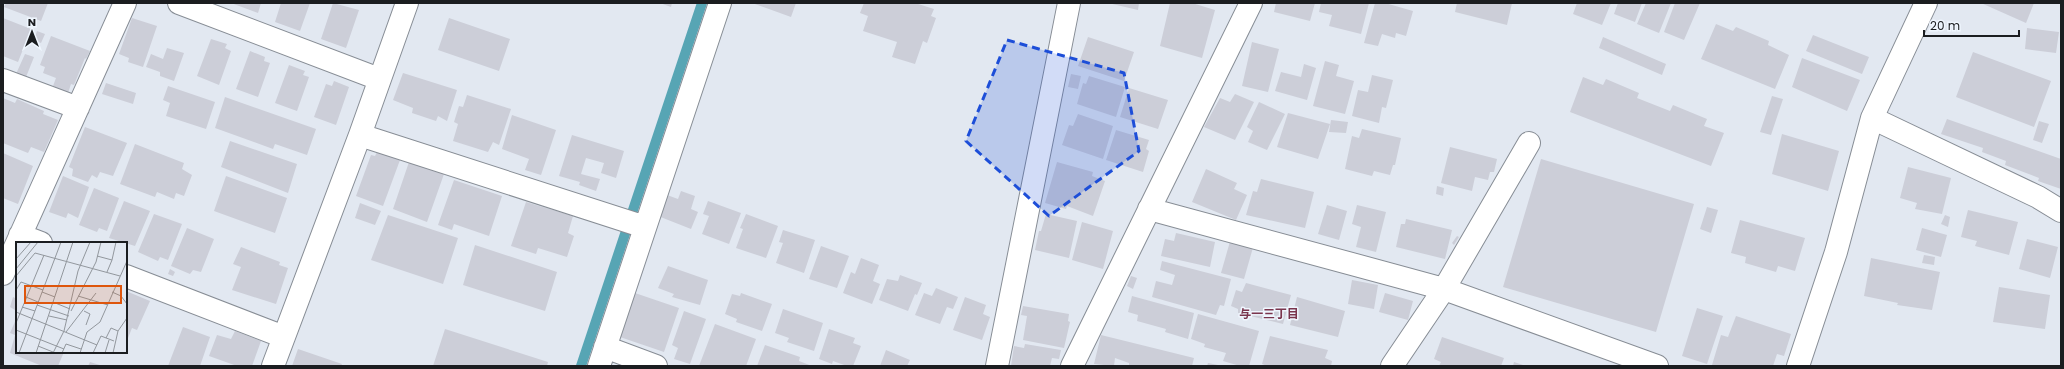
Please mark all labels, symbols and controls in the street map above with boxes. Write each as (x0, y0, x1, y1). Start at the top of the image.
north arrow (12, 12, 52, 52)
scale bar (1924, 12, 2019, 38)
text: N (28, 14, 36, 30)
text: 20 m (1930, 17, 1960, 34)
inset map (16, 242, 127, 353)
district label: 与一三丁目 (1239, 305, 1299, 322)

